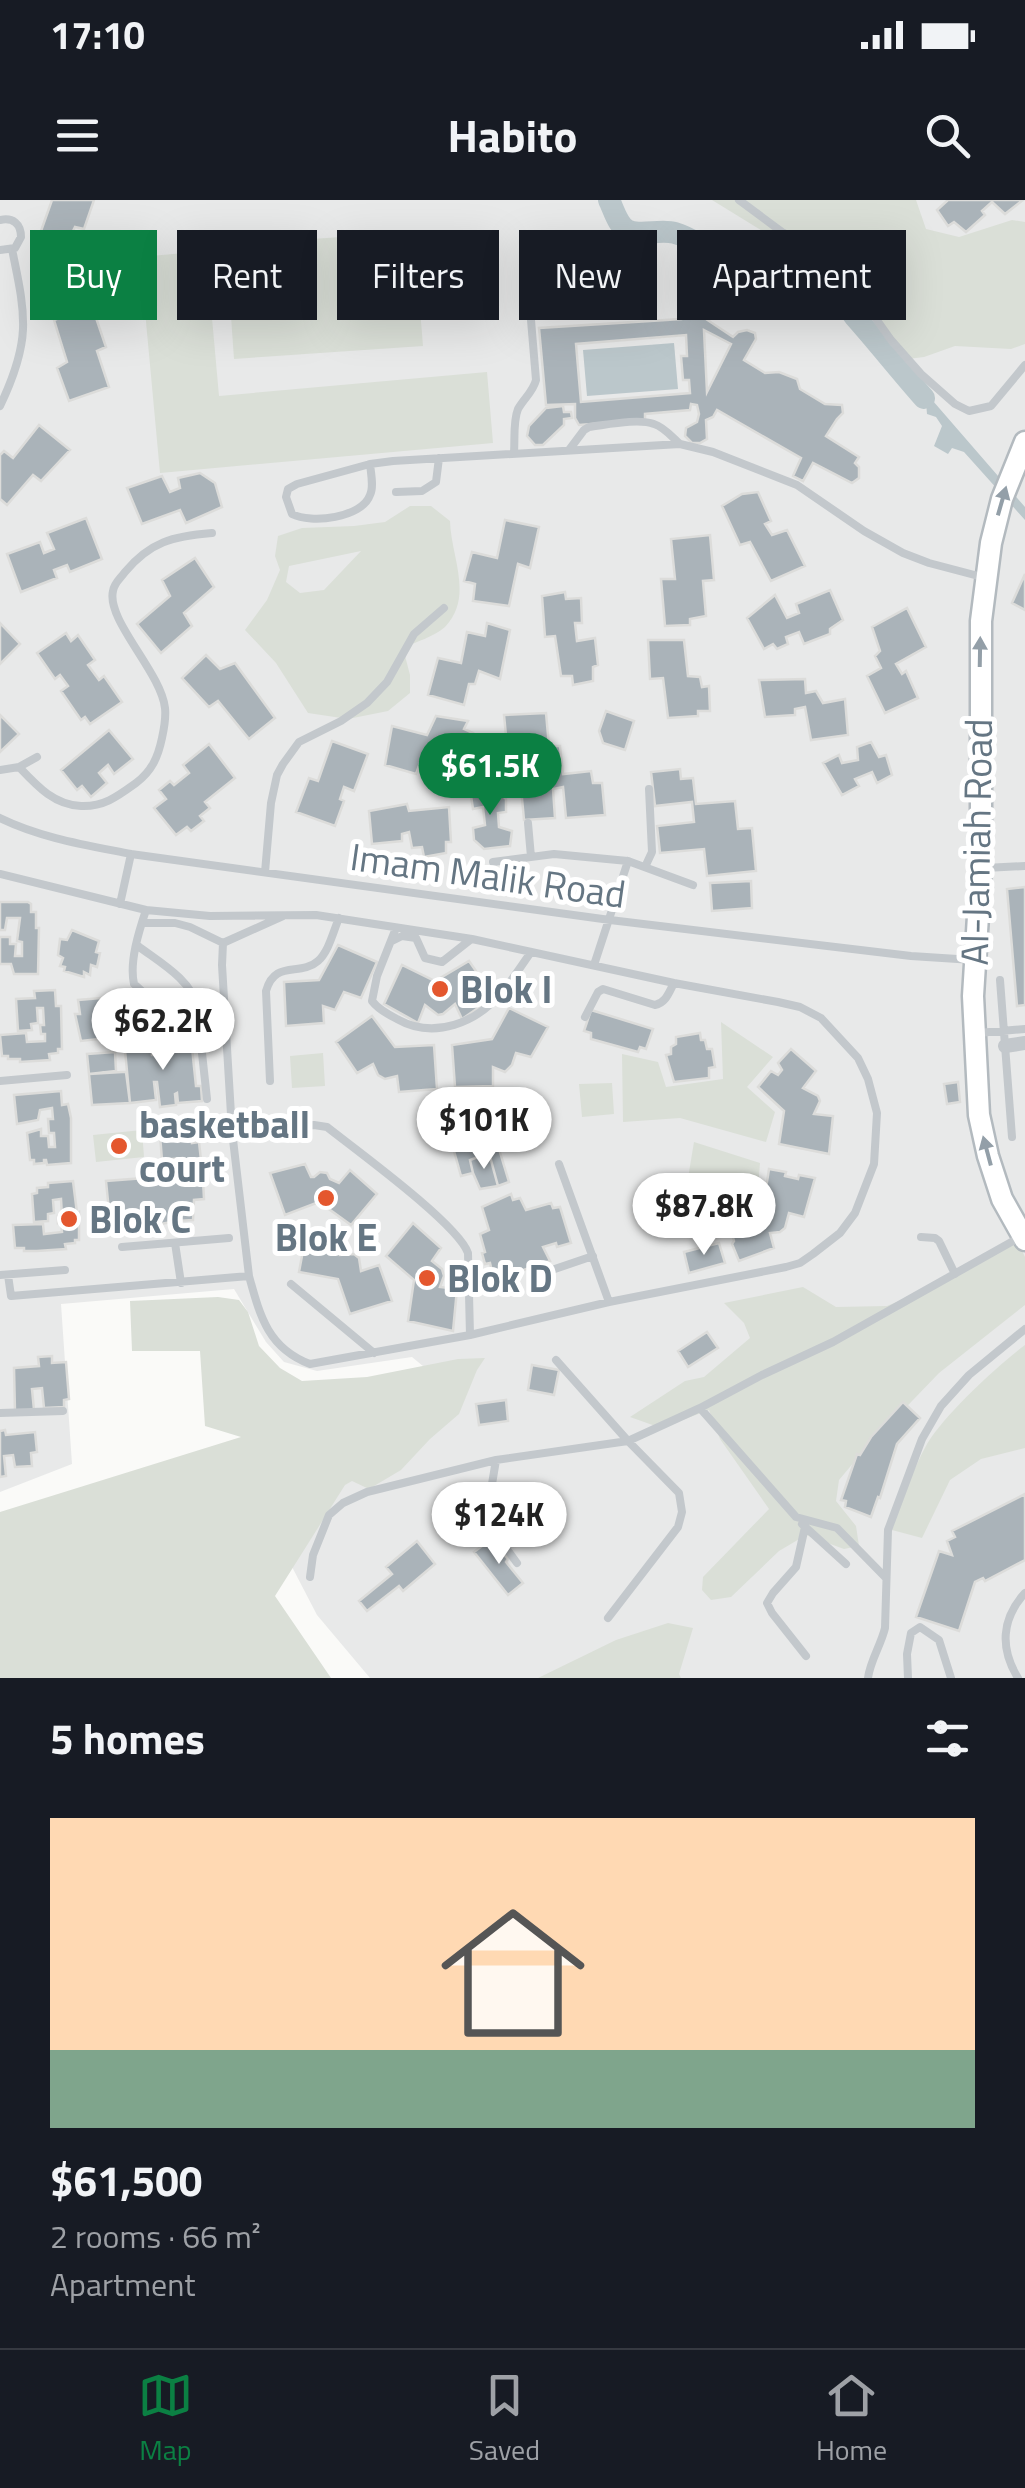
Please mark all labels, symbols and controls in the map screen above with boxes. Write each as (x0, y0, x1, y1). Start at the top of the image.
text: 17:10 (50, 6, 145, 64)
text: Habito (448, 101, 577, 169)
icon: menu (50, 108, 105, 163)
icon: search (920, 108, 975, 163)
chip: Buy (30, 230, 157, 320)
chip: Rent (177, 230, 317, 320)
chip: Filters (337, 230, 499, 320)
chip: New (519, 230, 657, 320)
chip: Apartment (677, 230, 906, 320)
one-way arrow (995, 485, 1010, 516)
one-way arrow (972, 636, 988, 668)
street label: Al-Jamiah Road (945, 718, 1007, 966)
pin: $61.5K (409, 733, 571, 818)
text: $61.5K (441, 741, 539, 789)
street label: Imam Malik Road (347, 827, 629, 923)
place label: Blok I (460, 960, 552, 1018)
marker: Blok I (429, 978, 451, 1000)
pin: $62.2K (82, 988, 244, 1073)
text: $62.2K (114, 996, 212, 1044)
pin: $101K (414, 1087, 554, 1172)
place label: basketball court (139, 1095, 310, 1197)
text: $101K (439, 1095, 529, 1143)
marker: basketball court (108, 1135, 130, 1157)
one-way arrow (979, 1135, 995, 1166)
pin: $87.8K (623, 1173, 785, 1258)
text: $87.8K (655, 1181, 753, 1229)
marker: Blok E (315, 1187, 337, 1209)
place label: Blok C (89, 1190, 191, 1248)
marker: Blok C (58, 1208, 80, 1230)
place label: Blok E (275, 1208, 377, 1266)
place label: Blok D (447, 1249, 553, 1307)
marker: Blok D (416, 1267, 438, 1289)
pin: $124K (429, 1482, 569, 1567)
text: $124K (454, 1490, 544, 1538)
text: 5 homes (50, 1706, 205, 1770)
icon: filters (920, 1711, 975, 1766)
icon: home (423, 1883, 603, 2063)
text: $61,500 (50, 2148, 202, 2212)
text: 2 rooms · 66 m² (50, 2212, 261, 2260)
text: Apartment (50, 2260, 196, 2308)
tab: Map (138, 2368, 193, 2471)
tab: Saved (469, 2368, 540, 2471)
tab: Home (816, 2368, 887, 2471)

